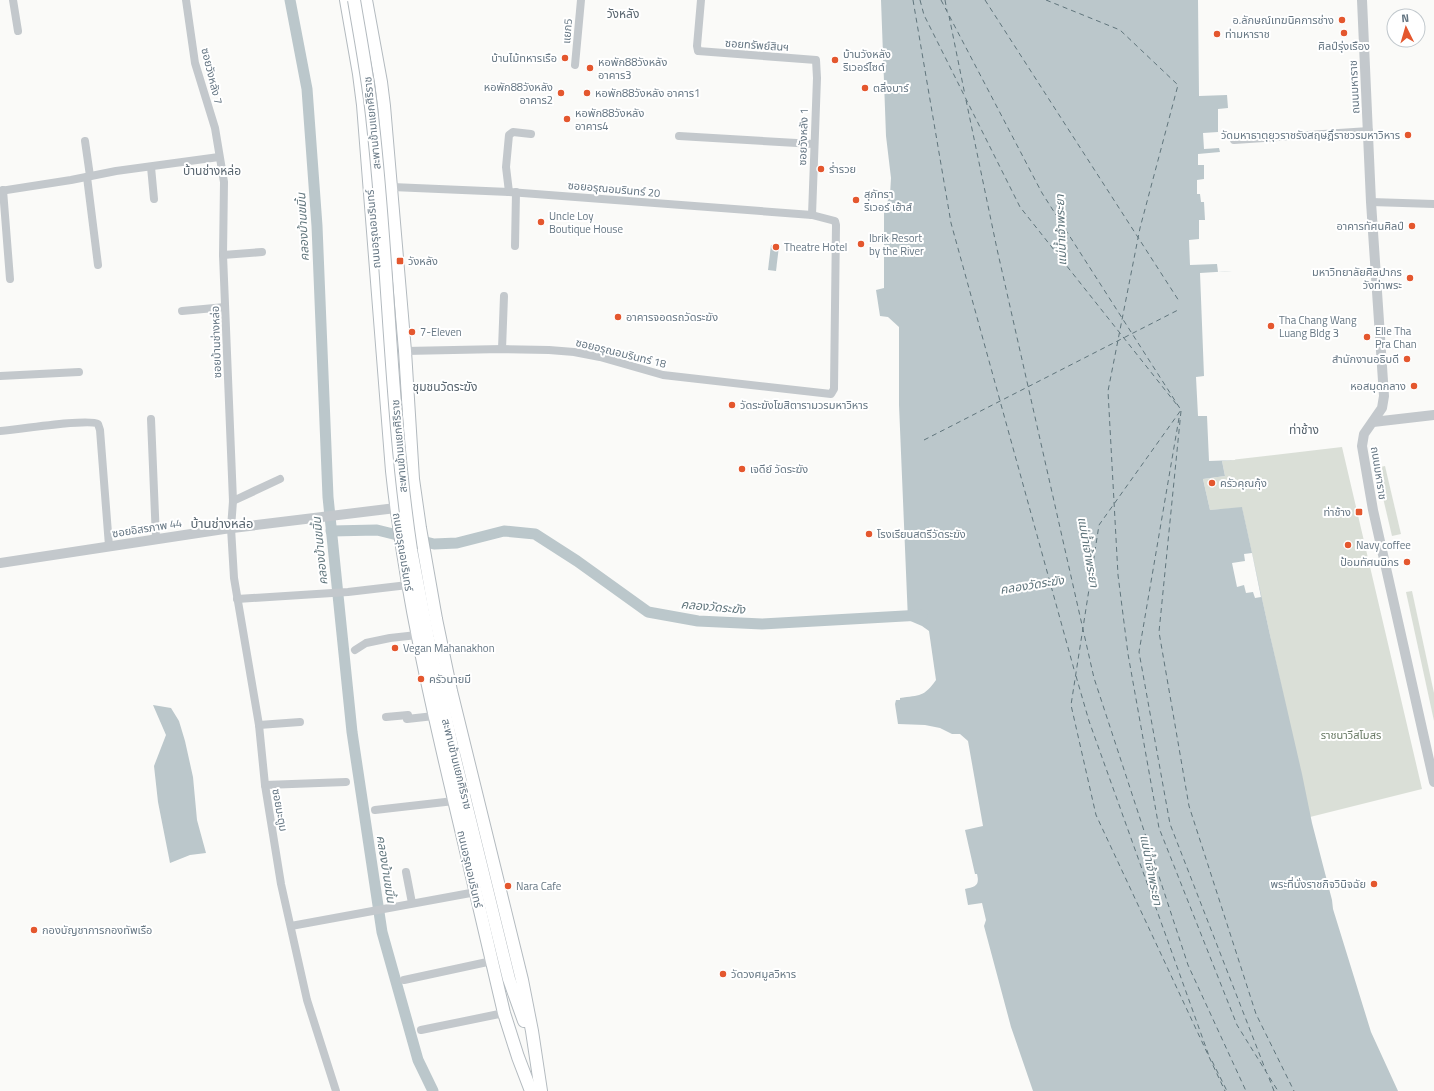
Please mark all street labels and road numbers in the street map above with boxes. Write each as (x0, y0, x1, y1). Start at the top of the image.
street label: แยก5 (558, 18, 576, 44)
street label: ซอยทรัพย์สินฯ (725, 35, 789, 55)
street label: ซอยวังหลัง 7 (197, 46, 227, 106)
street label: ถนนมหาราช (1345, 60, 1363, 114)
street label: สะพานข้ามแยกศิริราช (359, 76, 385, 170)
street label: ซอยวังหลัง 1 (794, 108, 812, 166)
street label: ซอยอรุณอมรินทร์ 20 (567, 177, 661, 201)
street label: ถนนอรุณอมรินทร์ (362, 188, 384, 269)
street label: ซอยบ้านช่างหล่อ (207, 306, 225, 378)
street label: ซอยอรุณอมรินทร์ 18 (574, 334, 668, 372)
street label: สะพานข้ามแยกศิริราช (387, 399, 411, 493)
street label: ถนนมหาราช (1367, 445, 1391, 501)
street label: ถนนอรุณอมรินทร์ (389, 512, 417, 593)
street label: ซอยอิสรภาพ 44 (111, 515, 183, 541)
street label: สะพานข้ามแยกศิริราช (438, 717, 476, 811)
street label: ซอยมะตูม (268, 787, 292, 833)
street label: ถนนอรุณอมรินทร์ (453, 829, 487, 910)

